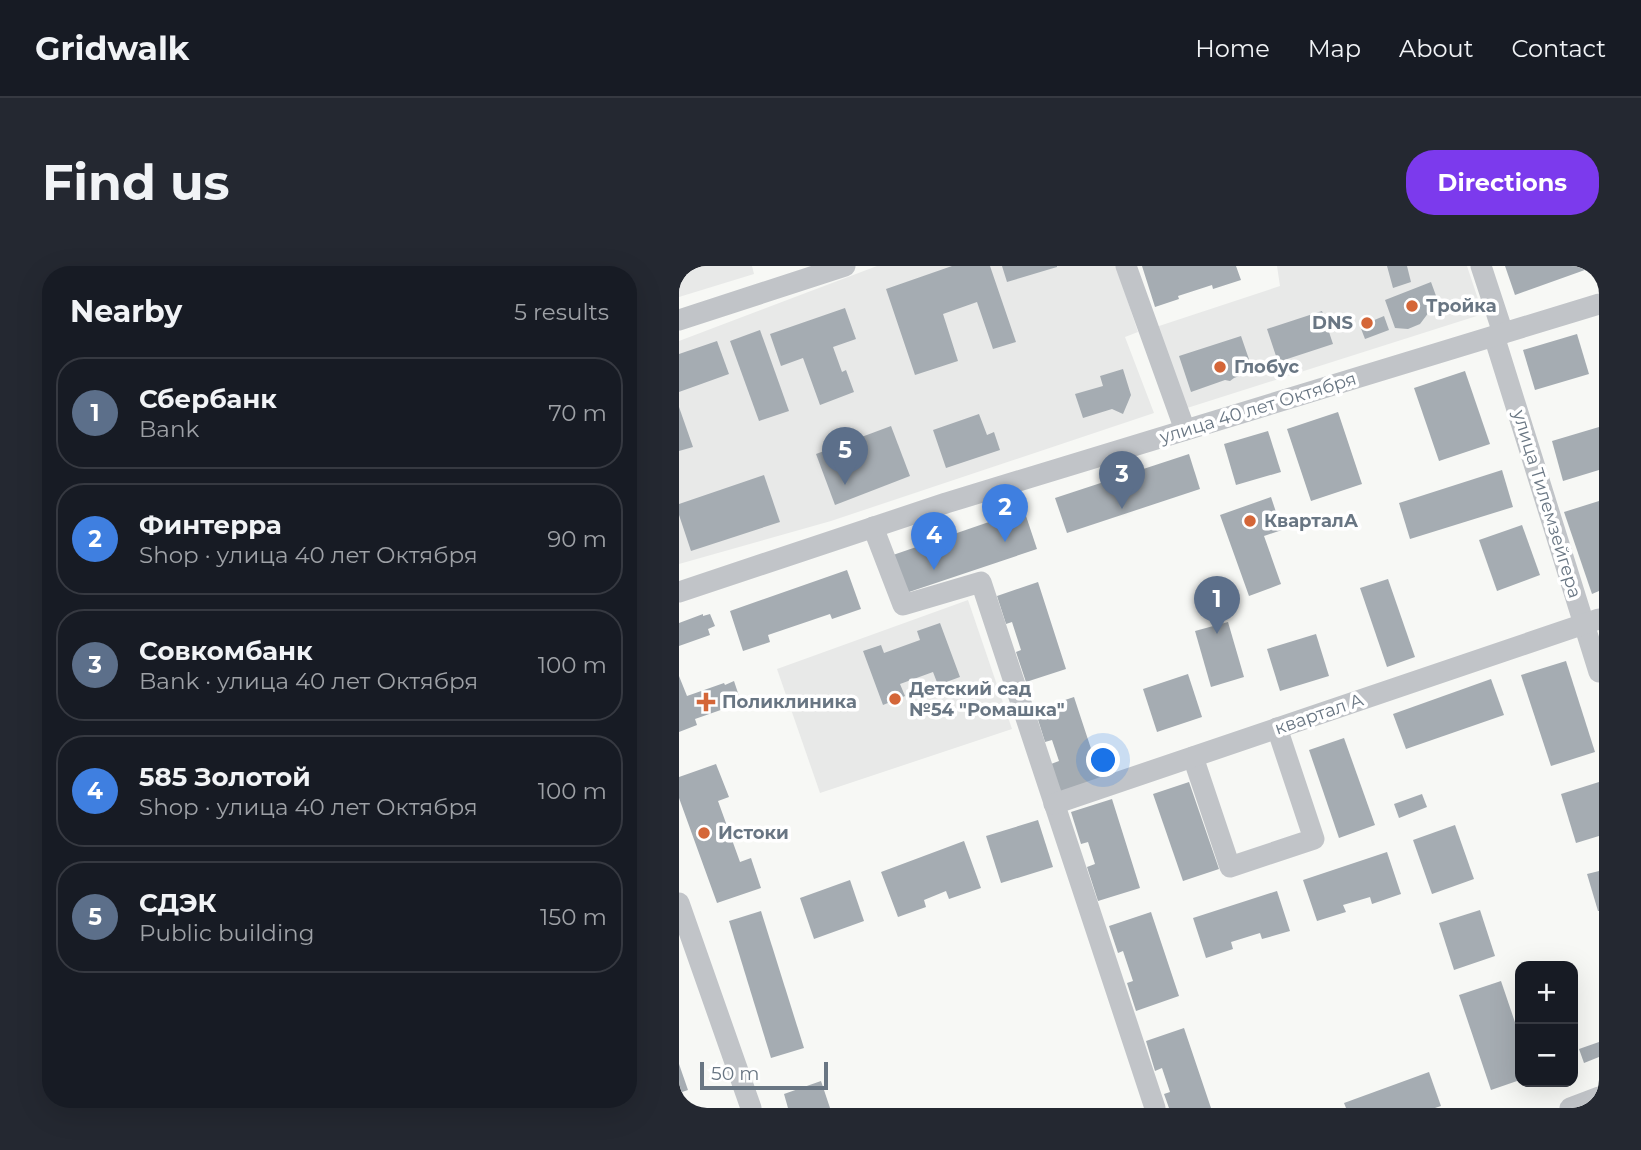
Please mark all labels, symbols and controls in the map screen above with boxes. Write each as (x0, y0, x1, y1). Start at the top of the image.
text: Gridwalk (35, 28, 189, 68)
text: Home (1195, 34, 1270, 63)
text: Map (1308, 34, 1361, 63)
text: About (1399, 34, 1473, 63)
text: Contact (1511, 34, 1606, 63)
button: Directions (1406, 150, 1599, 215)
text: Find us (42, 153, 230, 212)
text: Nearby (70, 293, 182, 330)
place label: Тройка (1426, 295, 1497, 317)
text: 5 results (514, 298, 609, 326)
marker: Тройка (1404, 298, 1420, 314)
place label: DNS (1312, 312, 1353, 334)
marker: DNS (1359, 315, 1375, 331)
place label: Глобус (1234, 356, 1300, 378)
marker: Глобус (1212, 359, 1228, 375)
street label: улица 40 лет Октября (1156, 368, 1359, 449)
text: Сбербанк (139, 383, 277, 415)
text: 1 (90, 399, 100, 427)
text: 70 m (548, 399, 607, 427)
street label: улица Тилемзейгера (1508, 406, 1586, 601)
text: Bank (139, 415, 199, 443)
pin: 5 (822, 427, 868, 485)
pin: 3 (1099, 451, 1145, 509)
pin: 2 (982, 484, 1028, 542)
text: Финтерра (139, 509, 282, 541)
place label: КварталА (1264, 510, 1359, 532)
pin: 4 (911, 512, 957, 570)
marker: КварталА (1242, 513, 1258, 529)
text: 2 (88, 525, 102, 553)
text: 90 m (547, 525, 607, 553)
text: Shop · улица 40 лет Октября (139, 541, 478, 569)
pin: 1 (1194, 576, 1240, 634)
text: Совкомбанк (139, 635, 313, 667)
text: 3 (88, 651, 102, 679)
text: 100 m (538, 651, 607, 679)
text: Bank · улица 40 лет Октября (139, 667, 478, 695)
place label: Детский сад №54 "Ромашка" (909, 678, 1065, 721)
street label: квартал А (1272, 688, 1367, 739)
place label: Поликлиника (722, 691, 857, 713)
marker: Детский сад №54 "Ромашка" (887, 691, 903, 707)
marker: Поликлиника (696, 692, 716, 712)
your location (1086, 743, 1120, 777)
text: 585 Золотой (139, 761, 311, 793)
text: 4 (87, 777, 103, 805)
text: 100 m (538, 777, 607, 805)
text: Shop · улица 40 лет Октября (139, 793, 478, 821)
place label: Истоки (718, 822, 789, 844)
marker: Истоки (696, 825, 712, 841)
text: СДЭК (139, 887, 217, 919)
text: 5 (88, 903, 102, 931)
text: 150 m (540, 903, 607, 931)
text: Public building (139, 919, 314, 947)
map controls (1515, 961, 1578, 1087)
button: + (1515, 961, 1578, 1024)
button: − (1515, 1024, 1578, 1087)
scale bar (700, 1059, 828, 1091)
text: 50 m (711, 1062, 759, 1085)

